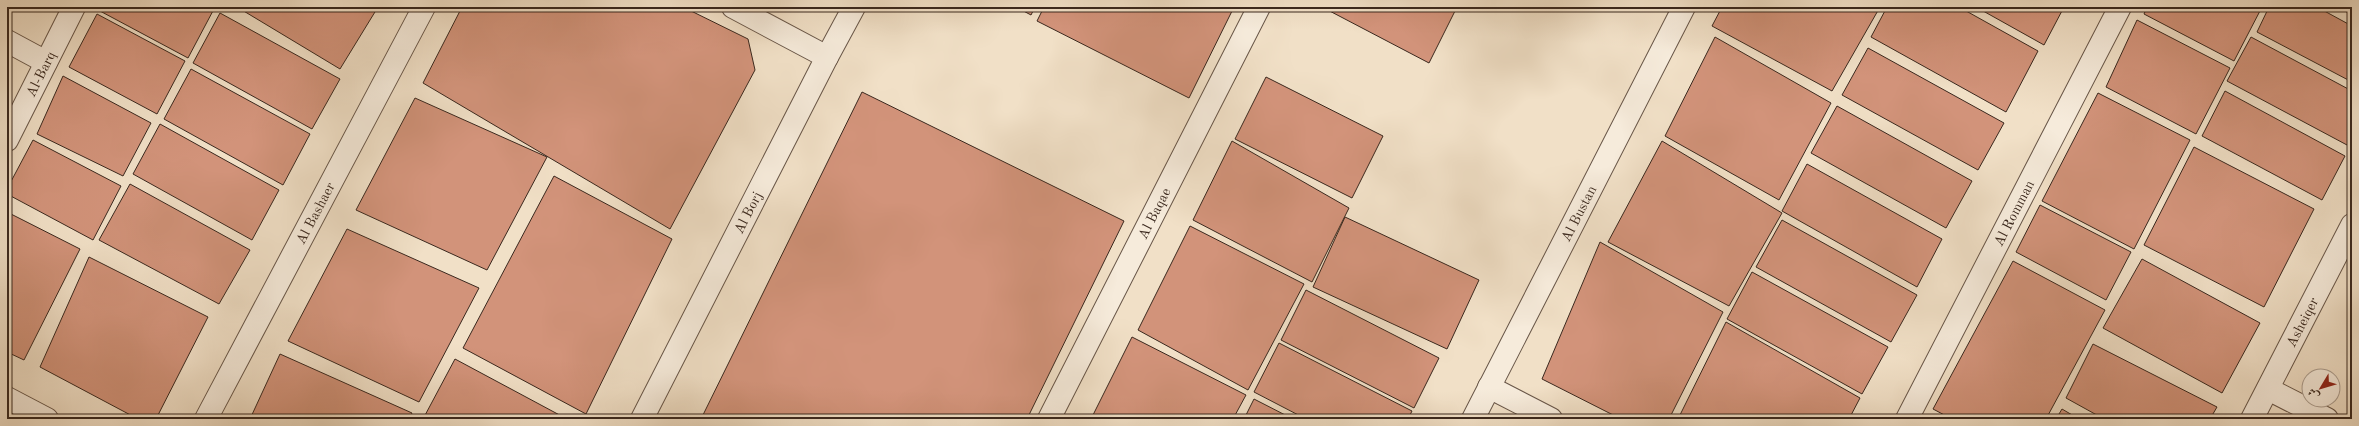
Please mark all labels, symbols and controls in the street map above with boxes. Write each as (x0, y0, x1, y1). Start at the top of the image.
street label: Al-Barq (24, 49, 58, 99)
street label: Al Romman (1992, 178, 2037, 249)
street label: Al Bashaer (294, 180, 338, 247)
street label: Al Bustan (1559, 183, 1600, 244)
street label: Al Baqae (1136, 186, 1174, 242)
street label: Al Borj (732, 190, 765, 236)
street label: Asheiqer (2284, 295, 2322, 350)
north arrow (2301, 368, 2341, 408)
text: ش (2307, 385, 2322, 401)

